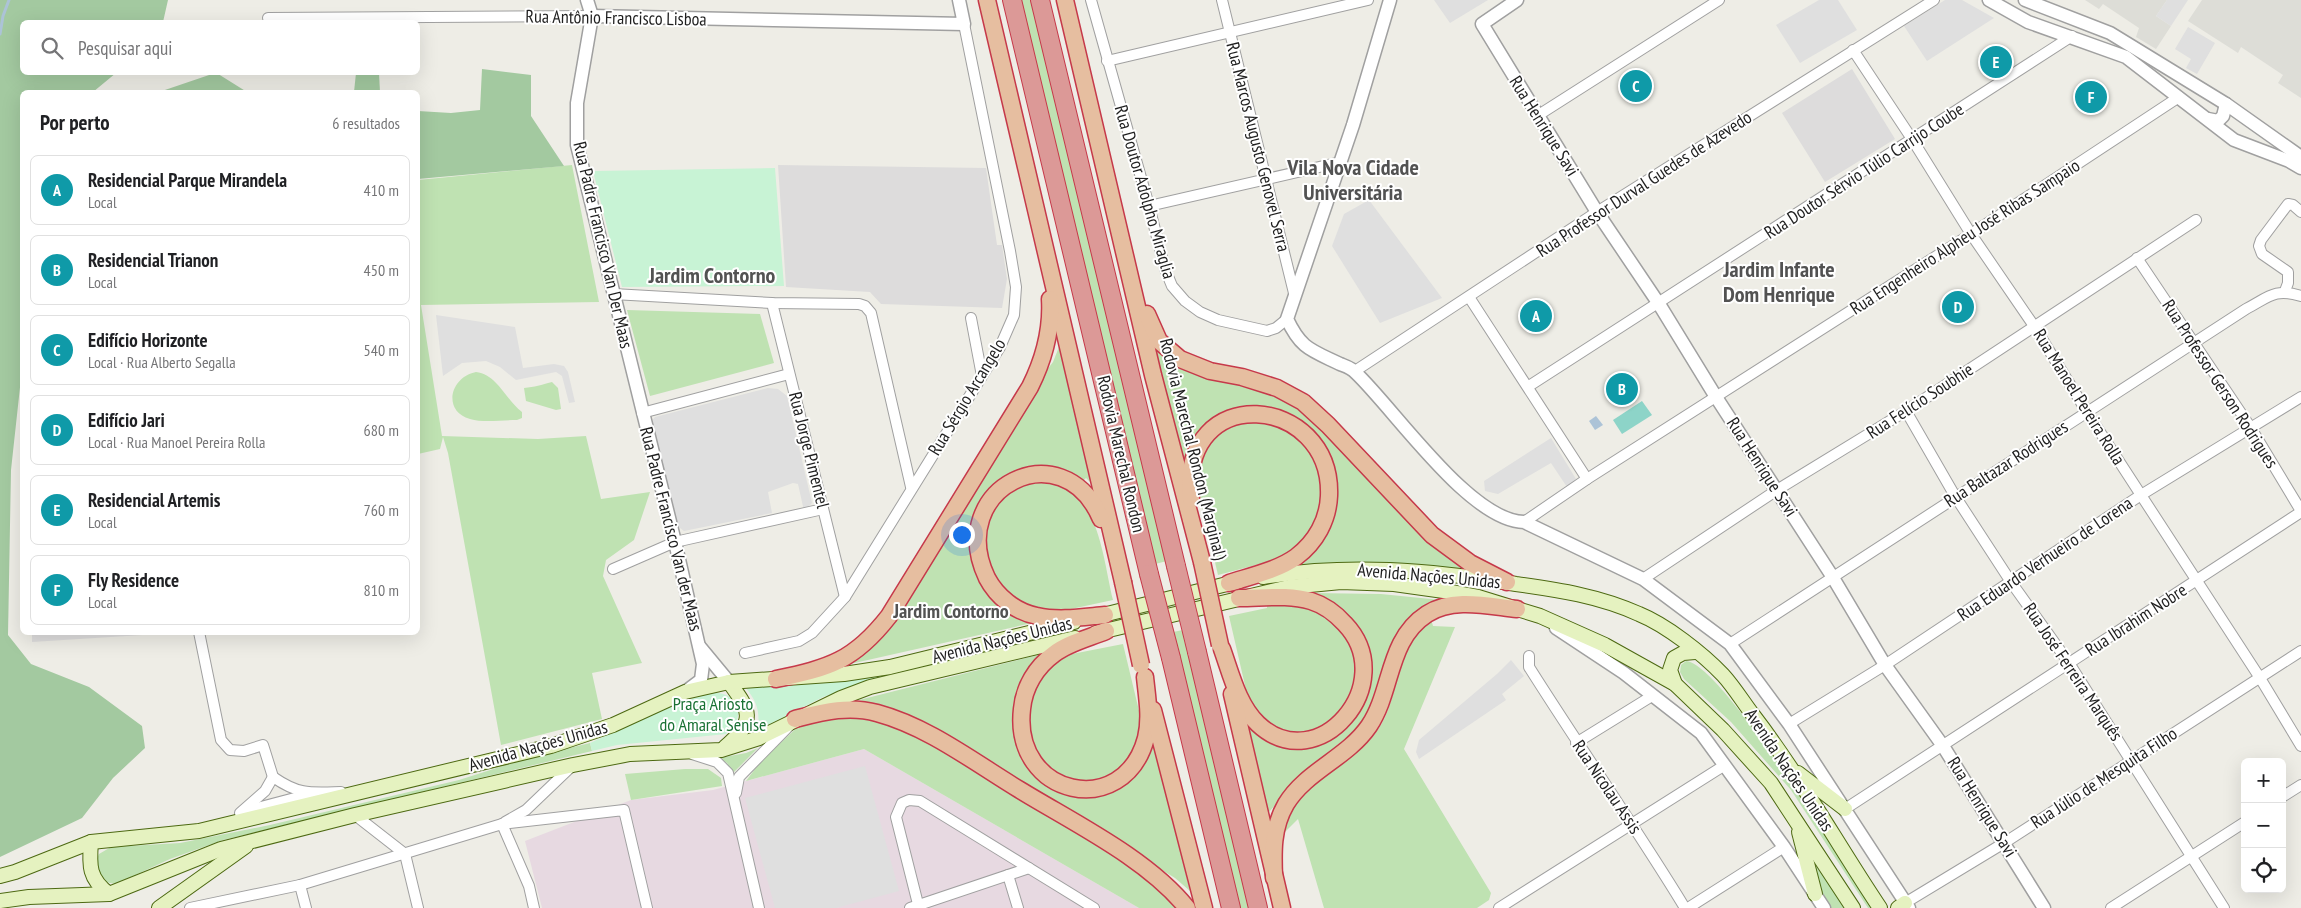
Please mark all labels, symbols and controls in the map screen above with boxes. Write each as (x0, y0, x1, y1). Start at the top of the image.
street label: Rua Antônio Francisco Lisboa (525, 4, 707, 31)
search box (20, 20, 420, 75)
icon: search (38, 34, 66, 62)
text: Pesquisar aqui (78, 36, 172, 60)
street label: Rua Marcos Augusto Genovel Serra (1221, 40, 1296, 254)
pin: E (1980, 43, 2012, 81)
pin: C (1620, 67, 1652, 105)
street label: Rua Henrique Savi (1504, 71, 1584, 180)
pin: F (2075, 78, 2107, 116)
street label: Rua Doutor Sérvio Túlio Carrijo Coube (1760, 97, 1968, 244)
street label: Rua Doutor Adolpho Miraglia (1110, 102, 1181, 281)
street label: Rua Professor Durval Guedes de Azevedo (1532, 105, 1756, 262)
text: Por perto (40, 109, 110, 136)
text: 6 resultados (332, 113, 400, 133)
street label: Rua Padre Francisco Van Der Maas (568, 139, 638, 351)
district label: Vila Nova Cidade Universitária (1286, 153, 1419, 206)
street label: Rua Engenheiro Alpheu José Ribas Sampaio (1846, 153, 2084, 320)
text: Residencial Parque Mirandela (88, 168, 287, 192)
text: A (53, 180, 61, 200)
text: 410 m (364, 180, 399, 200)
text: Local (88, 192, 117, 212)
text: Residencial Trianon (88, 248, 218, 272)
district label: Jardim Infante Dom Henrique (1722, 255, 1835, 308)
text: B (53, 260, 61, 280)
text: 450 m (364, 260, 399, 280)
district label: Jardim Contorno (648, 261, 776, 289)
text: Local (88, 272, 117, 292)
pin: D (1942, 288, 1974, 326)
street label: Rua Professor Gerson Rodrigues (2157, 295, 2284, 472)
pin: A (1520, 297, 1552, 335)
street label: Rua Manoel Pereira Rolla (2028, 325, 2130, 469)
text: Edifício Horizonte (88, 328, 208, 352)
street label: Rua Sérgio Arcangelo (923, 334, 1011, 459)
street label: Rodovia Marechal Rondon (Marginal) (1155, 336, 1232, 563)
text: C (53, 340, 61, 360)
text: 540 m (364, 340, 399, 360)
text: Local · Rua Alberto Segalla (88, 352, 236, 372)
street label: Rua Felício Soubhie (1862, 358, 1977, 444)
pin: B (1606, 370, 1638, 408)
street label: Rodovia Marechal Rondon (1092, 373, 1151, 535)
street label: Rua Jorge Pimentel (784, 389, 835, 511)
text: Edifício Jari (88, 408, 165, 432)
street label: Rua Henrique Savi (1722, 413, 1803, 521)
street label: Rua Baltazar Rodrigues (1939, 415, 2072, 512)
text: D (53, 420, 61, 440)
text: 680 m (364, 420, 399, 440)
street label: Rua Padre Francisco Van der Maas (635, 424, 708, 633)
text: Local · Rua Manoel Pereira Rolla (88, 432, 265, 452)
text: Residencial Artemis (88, 488, 220, 512)
street label: Rua Eduardo Verhueiro de Lorena (1953, 491, 2137, 626)
text: E (54, 500, 60, 520)
text: 760 m (364, 500, 399, 520)
text: Local (88, 512, 117, 532)
your location (949, 522, 975, 548)
street label: Avenida Nações Unidas (1357, 558, 1501, 593)
text: Fly Residence (88, 568, 179, 592)
street label: Rua Ibrahim Nobre (2081, 578, 2191, 661)
text: F (54, 580, 60, 600)
text: 810 m (364, 580, 399, 600)
text: Local (88, 592, 117, 612)
district label: Jardim Contorno (892, 598, 1009, 624)
street label: Rua José Ferreira Marquês (2019, 598, 2128, 745)
street label: Avenida Nações Unidas (930, 611, 1074, 668)
park label: Praça Ariosto do Amaral Senise (660, 692, 766, 736)
street label: Avenida Nações Unidas (1740, 704, 1839, 836)
street label: Avenida Nações Unidas (466, 715, 610, 776)
street label: Rua Júlio de Mesquita Filho (2026, 722, 2181, 834)
street label: Rua Nicolau Assis (1568, 735, 1647, 838)
street label: Rua Henrique Savi (1942, 752, 2022, 861)
map controls (2241, 758, 2286, 893)
button: + (2241, 758, 2286, 803)
button: − (2241, 803, 2286, 848)
button: locate (2241, 848, 2286, 893)

